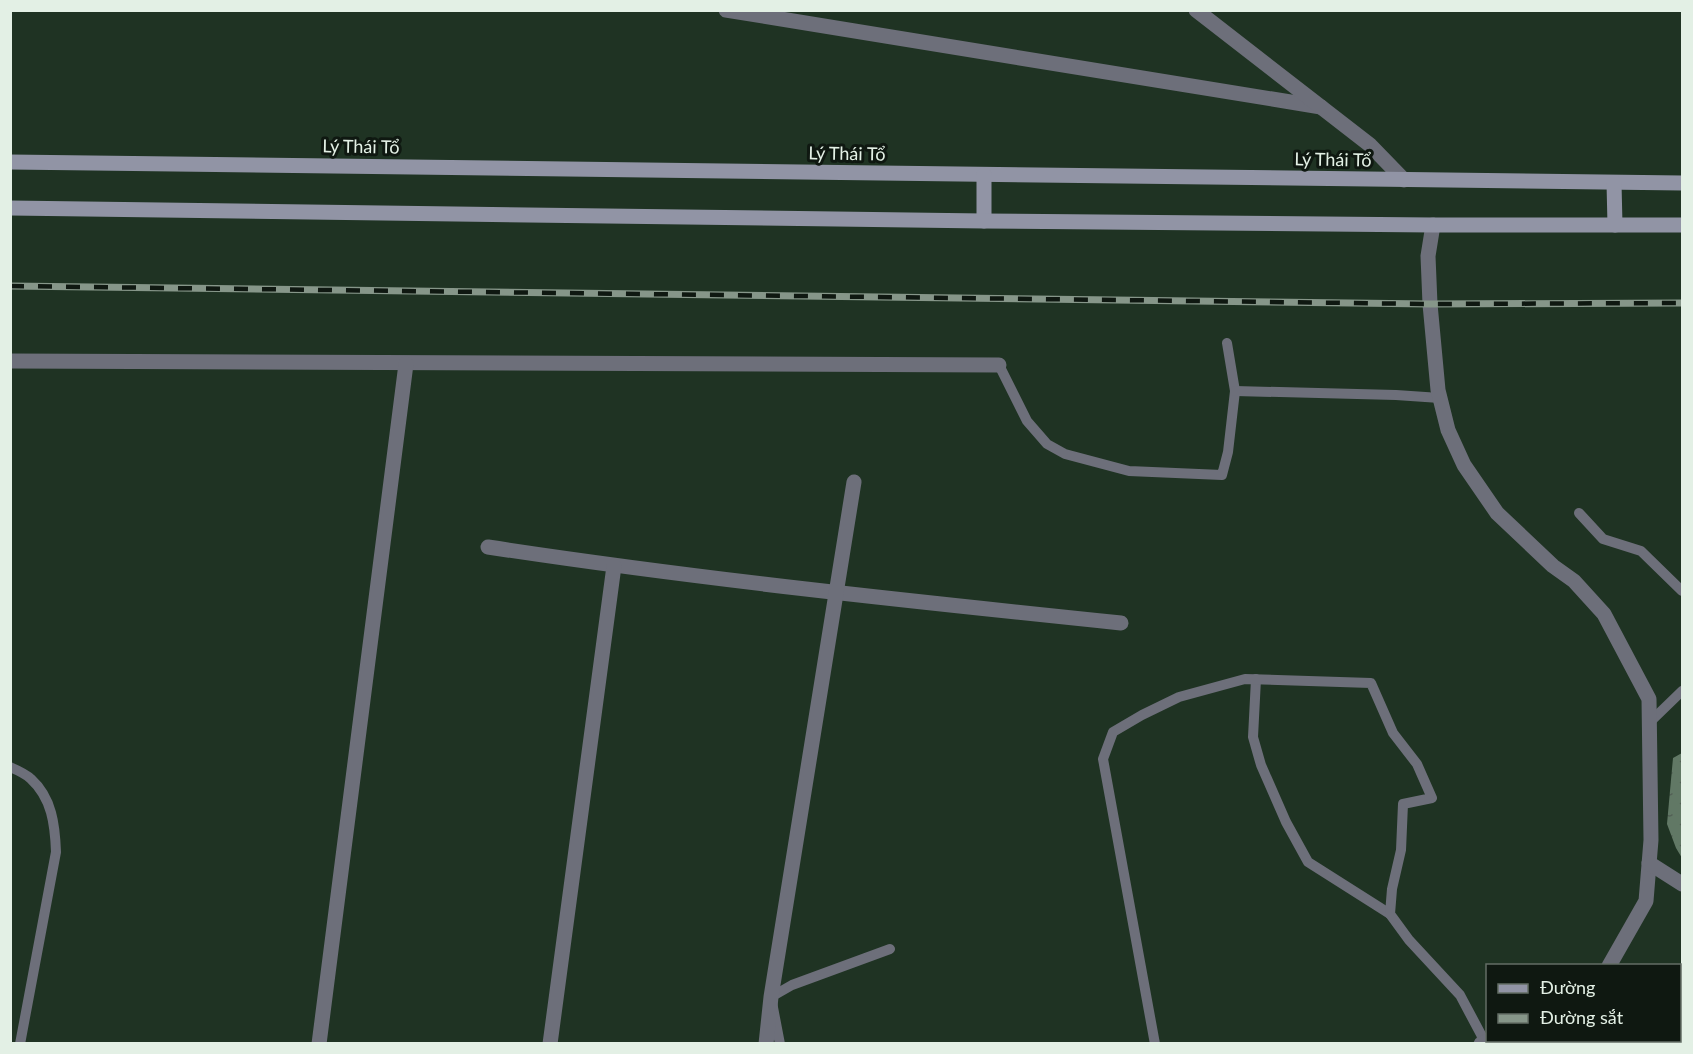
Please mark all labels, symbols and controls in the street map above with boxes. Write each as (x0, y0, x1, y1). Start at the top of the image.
street label: Lý Thái Tổ (322, 134, 400, 158)
street label: Lý Thái Tổ (808, 141, 886, 165)
street label: Lý Thái Tổ (1294, 147, 1372, 171)
legend (1486, 964, 1681, 1042)
text: Đường (1540, 976, 1595, 998)
text: Đường sắt (1540, 1006, 1624, 1028)

